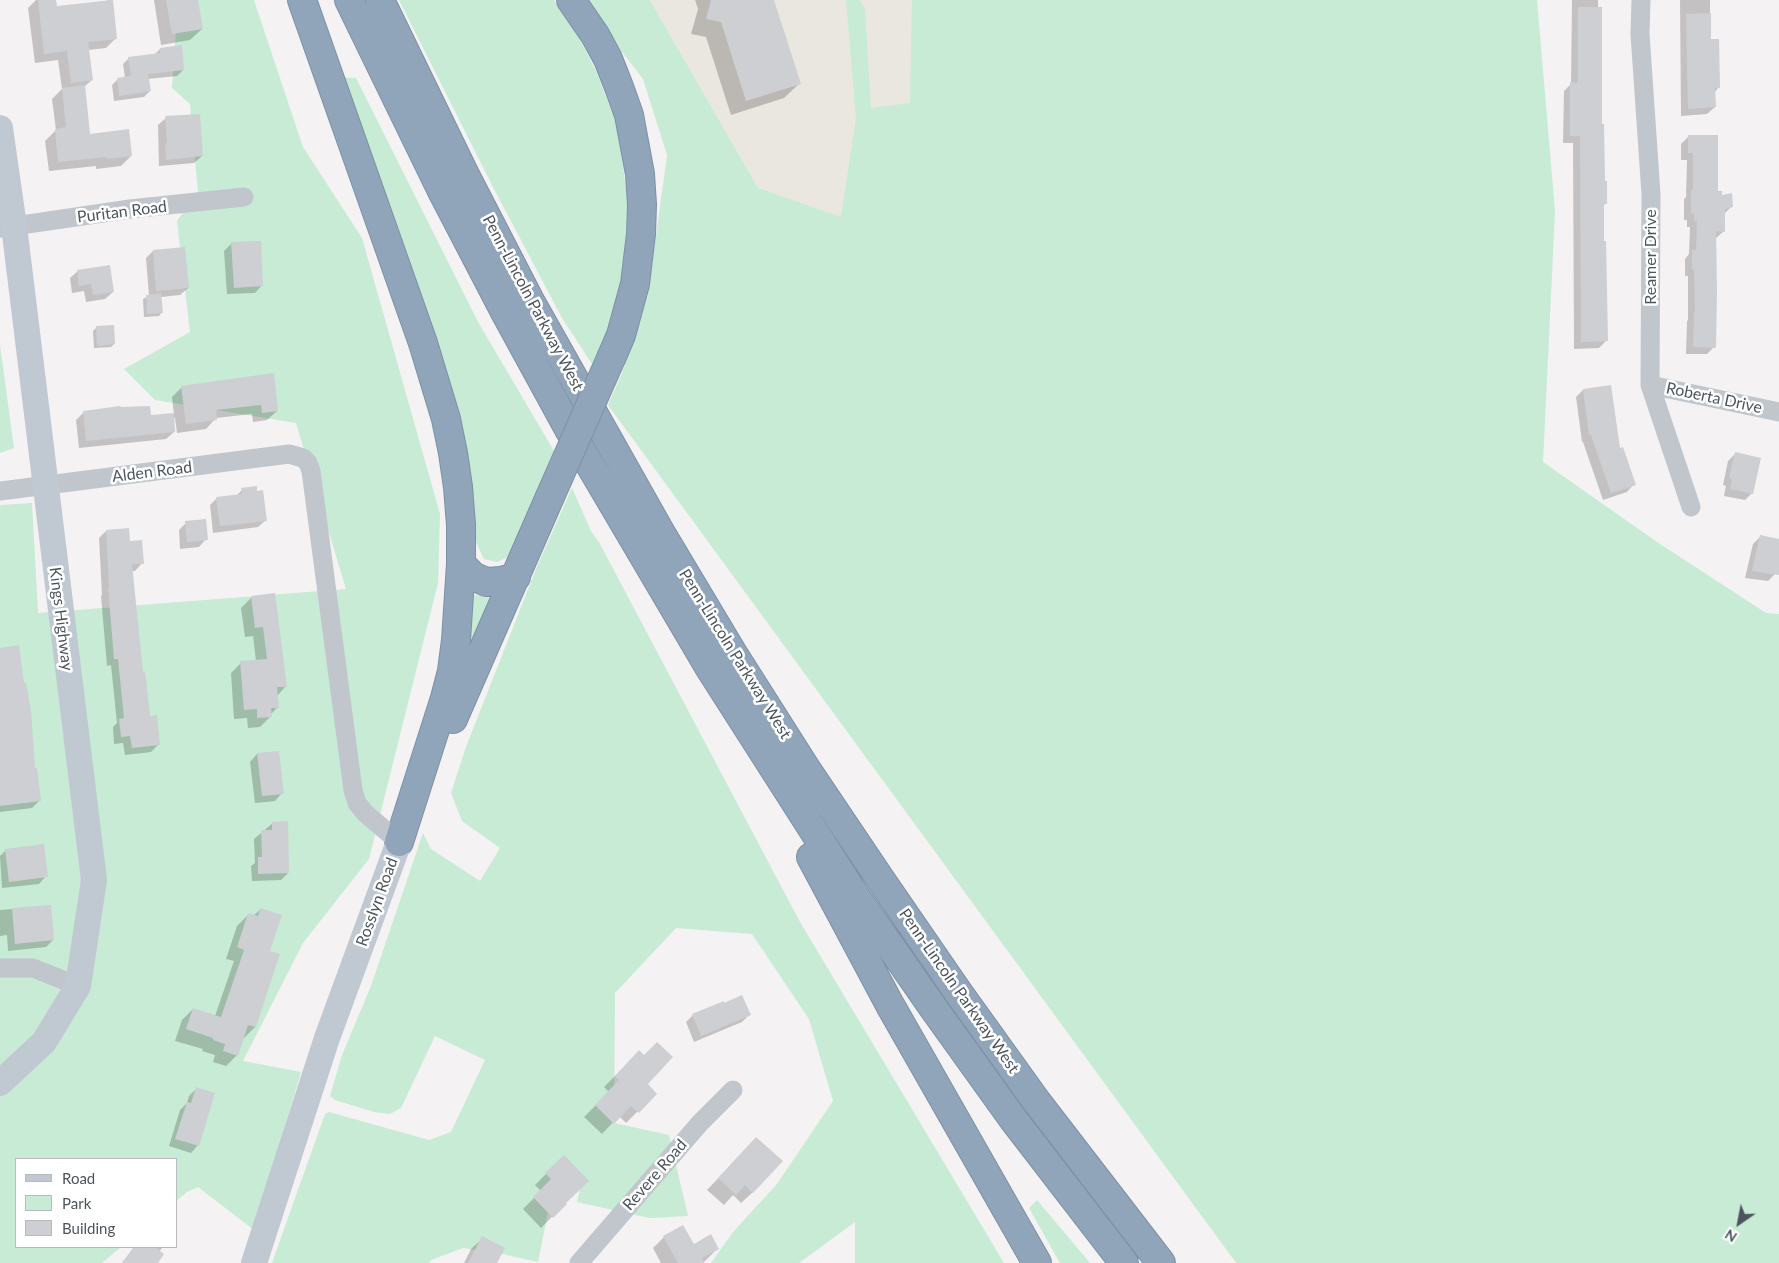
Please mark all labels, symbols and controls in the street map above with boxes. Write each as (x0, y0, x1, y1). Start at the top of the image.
street label: Puritan Road (76, 197, 168, 227)
street label: Reamer Drive (1641, 209, 1661, 305)
street label: Penn-Lincoln Parkway West (478, 212, 588, 394)
street label: Roberta Drive (1664, 378, 1764, 418)
street label: Alden Road (111, 458, 193, 486)
street label: Kings Highway (45, 566, 77, 672)
street label: Penn-Lincoln Parkway West (675, 566, 795, 742)
street label: Rosslyn Road (352, 855, 402, 949)
street label: Penn-Lincoln Parkway West (895, 905, 1023, 1077)
street label: Revere Road (619, 1136, 691, 1214)
legend (15, 1158, 178, 1248)
text: Road (62, 1169, 95, 1187)
text: Park (62, 1194, 91, 1212)
north arrow (1714, 1198, 1764, 1248)
text: Building (62, 1219, 115, 1237)
text: N (1721, 1226, 1740, 1246)

